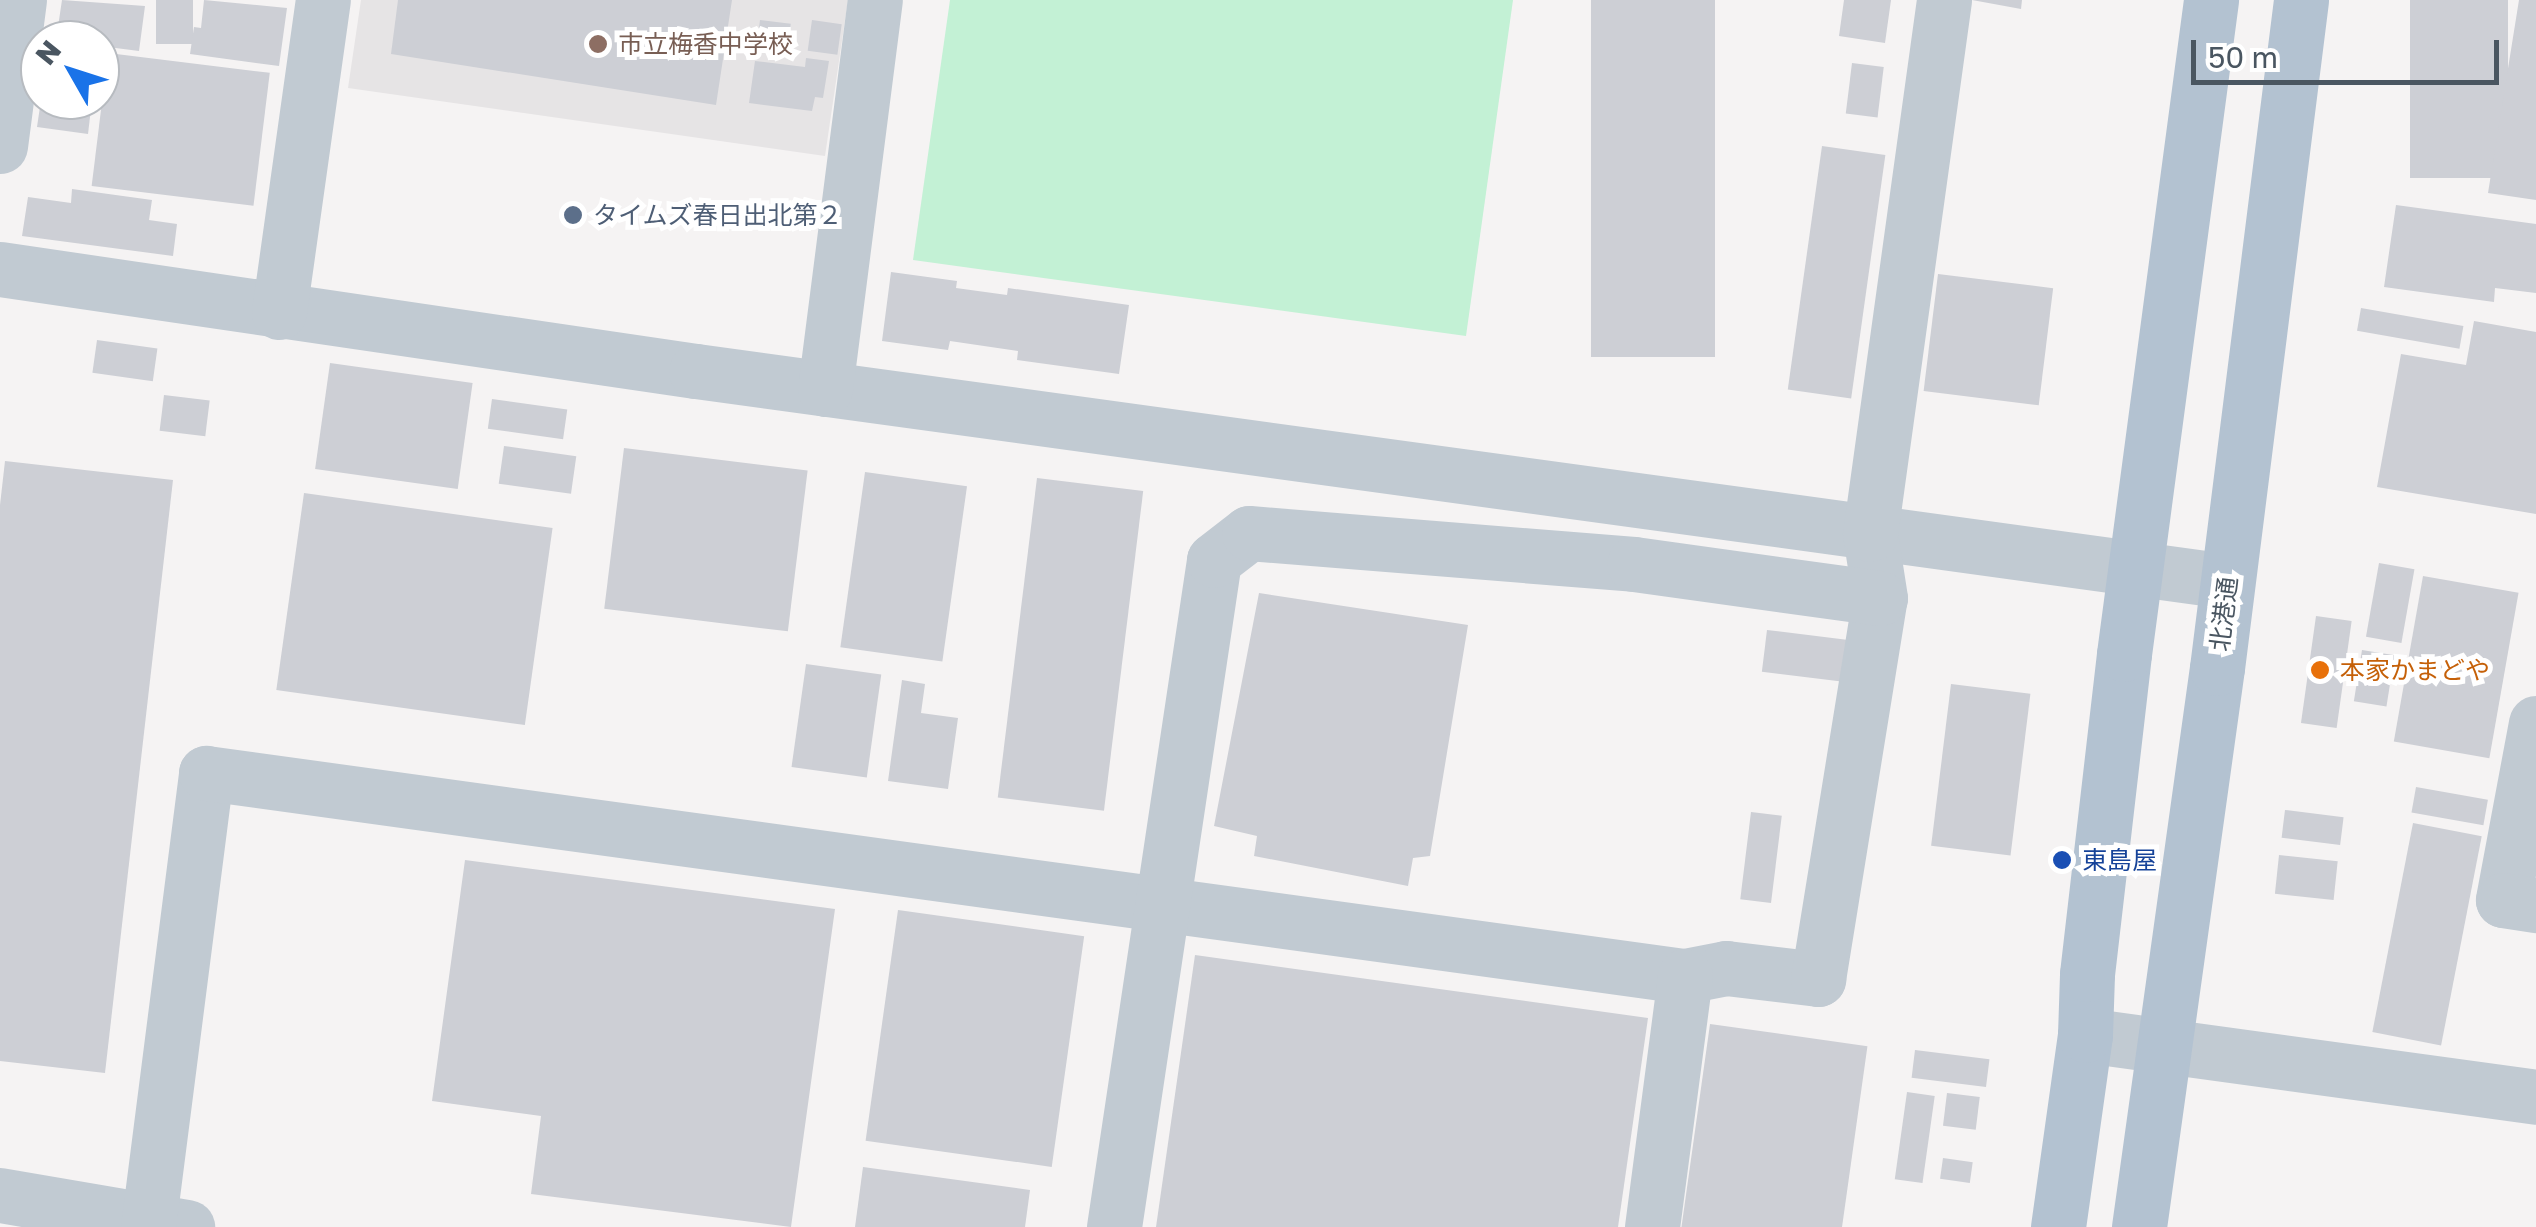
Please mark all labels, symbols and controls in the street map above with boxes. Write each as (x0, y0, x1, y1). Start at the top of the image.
north arrow (20, 20, 120, 120)
scale bar (2196, 20, 2504, 82)
place label: 市立梅香中学校 (618, 29, 793, 59)
text: N (28, 33, 67, 71)
marker: 市立梅香中学校 (587, 33, 609, 55)
text: 50 m (2208, 39, 2278, 75)
place label: タイムズ春日出北第２ (593, 200, 843, 230)
marker: タイムズ春日出北第２ (562, 204, 584, 226)
street label: 北港通 (2205, 575, 2243, 653)
place label: 本家かまどや (2340, 655, 2490, 685)
marker: 本家かまどや (2309, 659, 2331, 681)
place label: 東島屋 (2082, 845, 2157, 875)
marker: 東島屋 (2051, 849, 2073, 871)

